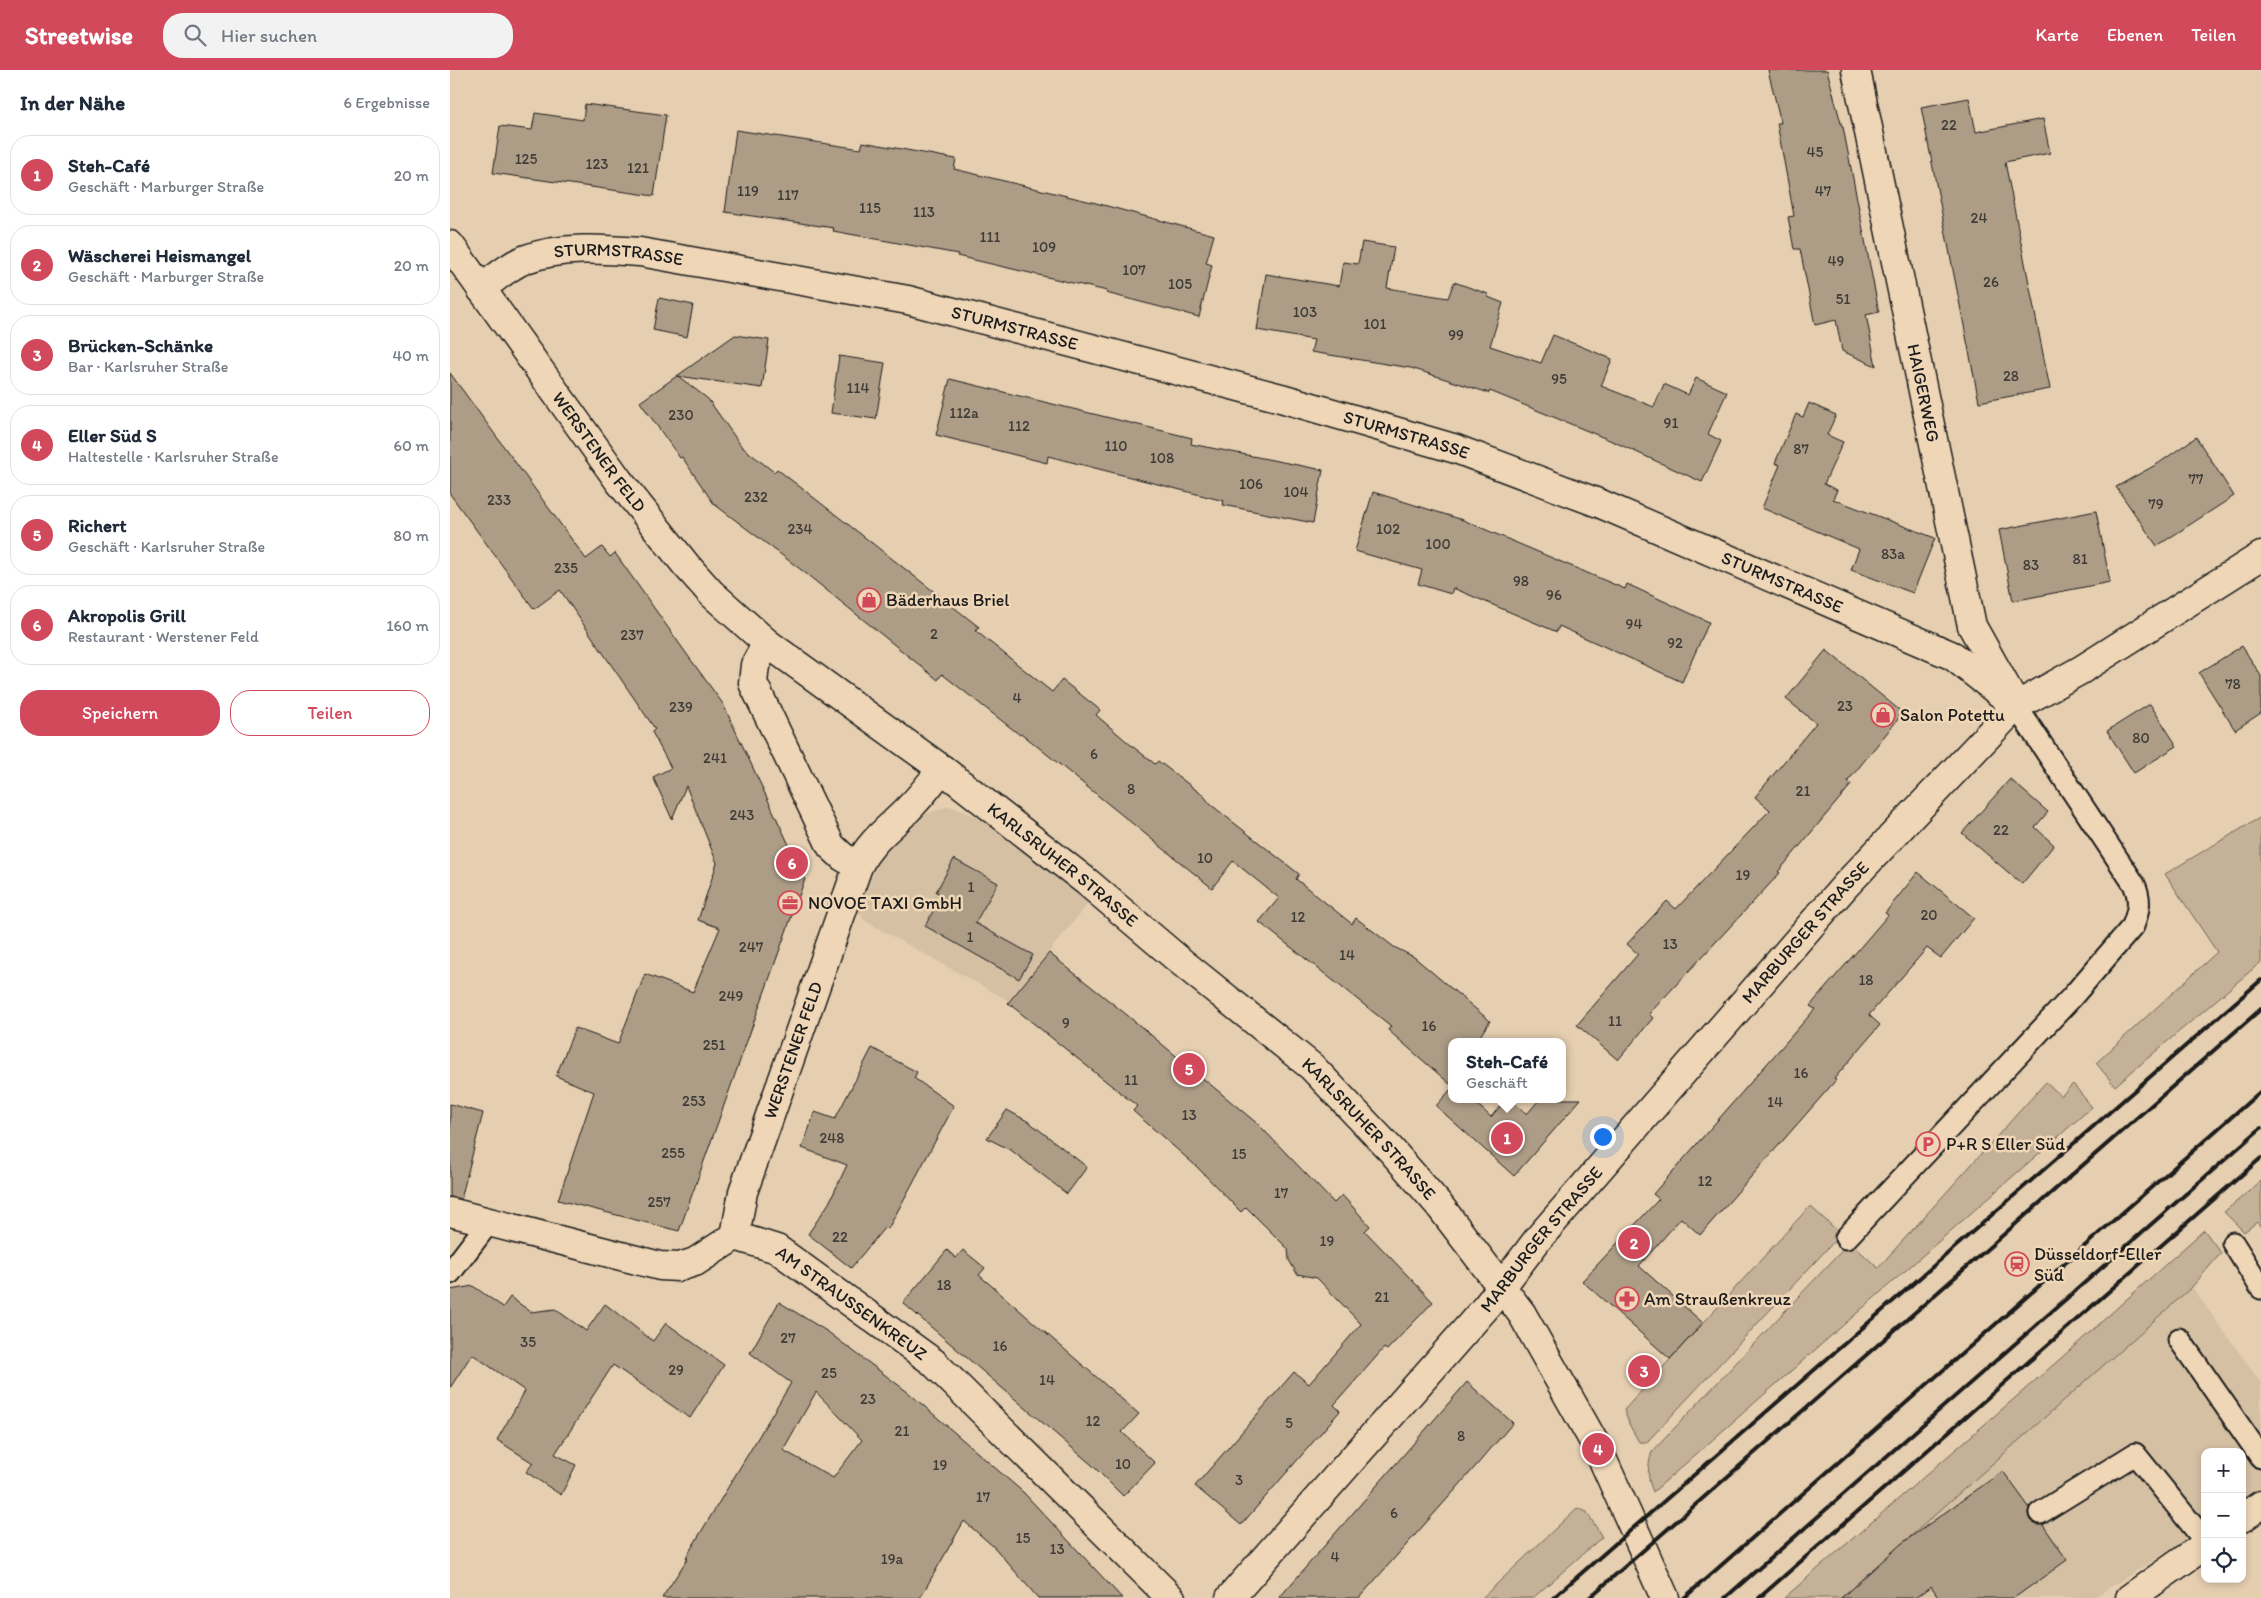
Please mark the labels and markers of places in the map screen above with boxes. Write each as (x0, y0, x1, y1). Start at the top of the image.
shop icon: Bäderhaus Briel (856, 587, 882, 613)
place label: Bäderhaus Briel (886, 589, 1009, 611)
shop icon: Salon Potettu (1870, 702, 1896, 728)
place label: Salon Potettu (1900, 704, 2005, 726)
pin: 6 (776, 844, 808, 882)
office icon: NOVOE TAXI GmbH (777, 890, 803, 916)
place label: NOVOE TAXI GmbH (808, 892, 962, 914)
pin: 5 (1173, 1050, 1205, 1088)
pin: 1 (1491, 1119, 1523, 1157)
parking icon: P+R S Eller Süd (1915, 1131, 1941, 1157)
place label: P+R S Eller Süd (1946, 1133, 2065, 1155)
pin: 2 (1618, 1224, 1650, 1262)
place label: Düsseldorf-Eller Süd (2034, 1243, 2162, 1286)
station icon: Düsseldorf-Eller Süd (2004, 1251, 2030, 1277)
pharmacy icon: Am Straußenkreuz (1614, 1286, 1640, 1312)
place label: Am Straußenkreuz (1644, 1288, 1792, 1310)
pin: 3 (1628, 1352, 1660, 1390)
pin: 4 (1582, 1430, 1614, 1468)

